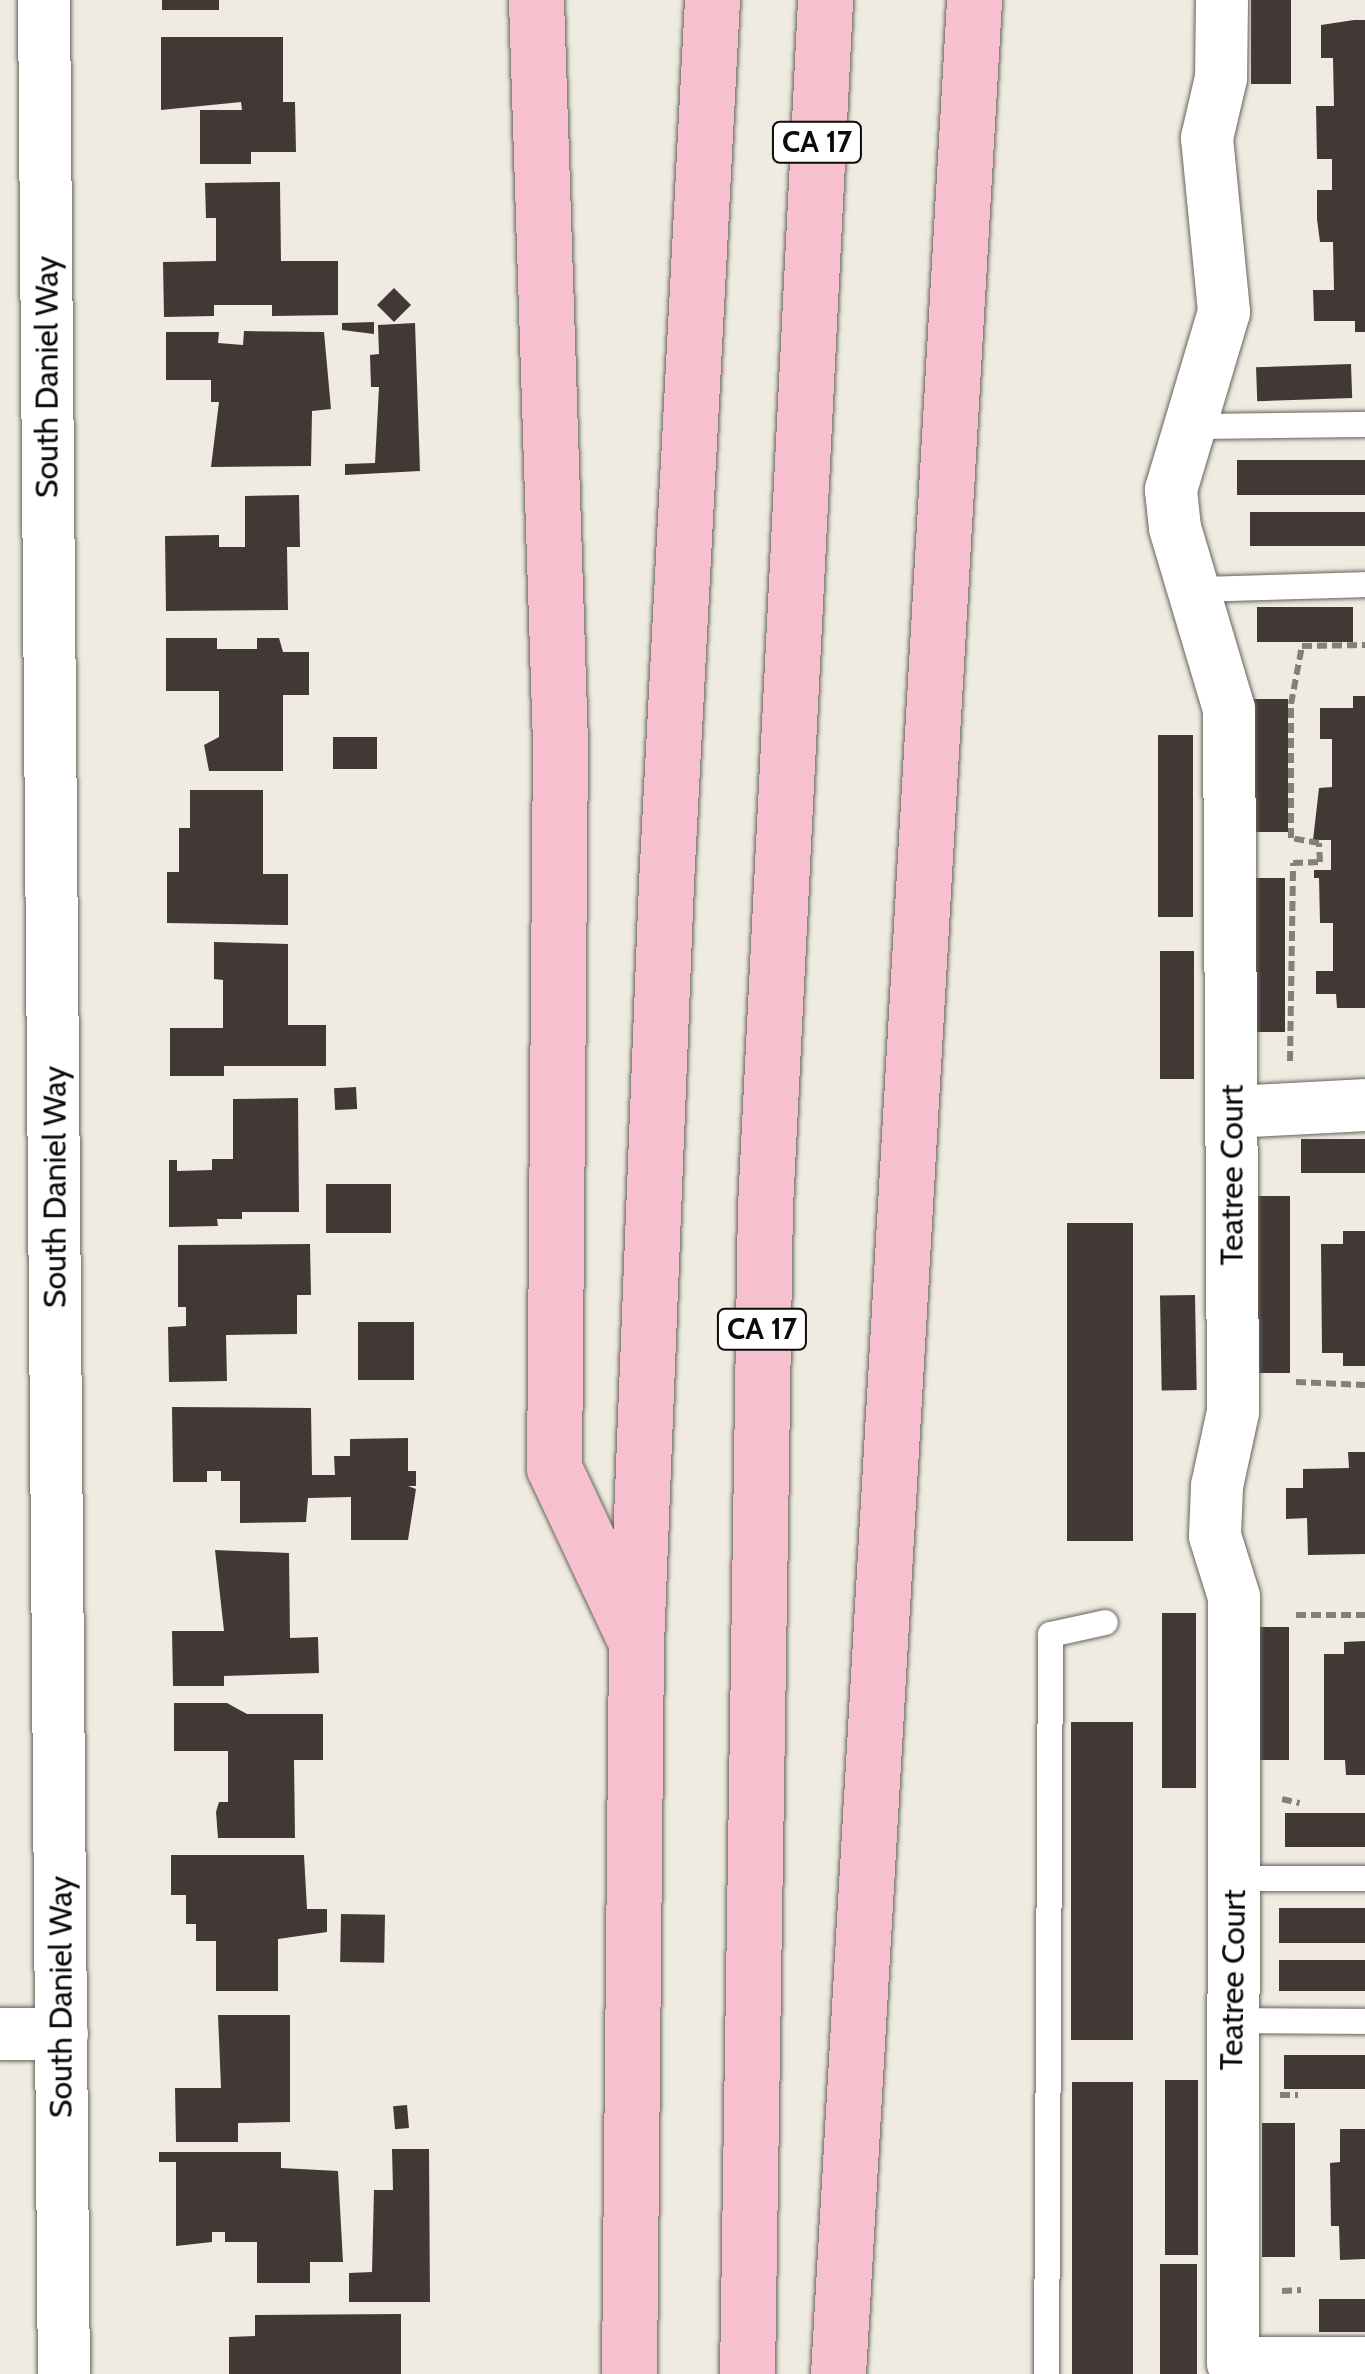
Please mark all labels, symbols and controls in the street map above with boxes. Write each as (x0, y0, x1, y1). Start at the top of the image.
road number: CA 17 (770, 117, 864, 167)
street label: South Daniel Way (28, 256, 66, 498)
street label: South Daniel Way (36, 1066, 74, 1308)
street label: Teatree Court (1213, 1085, 1251, 1265)
road number: CA 17 (714, 1304, 810, 1354)
street label: South Daniel Way (42, 1876, 80, 2118)
street label: Teatree Court (1212, 1889, 1254, 2071)

